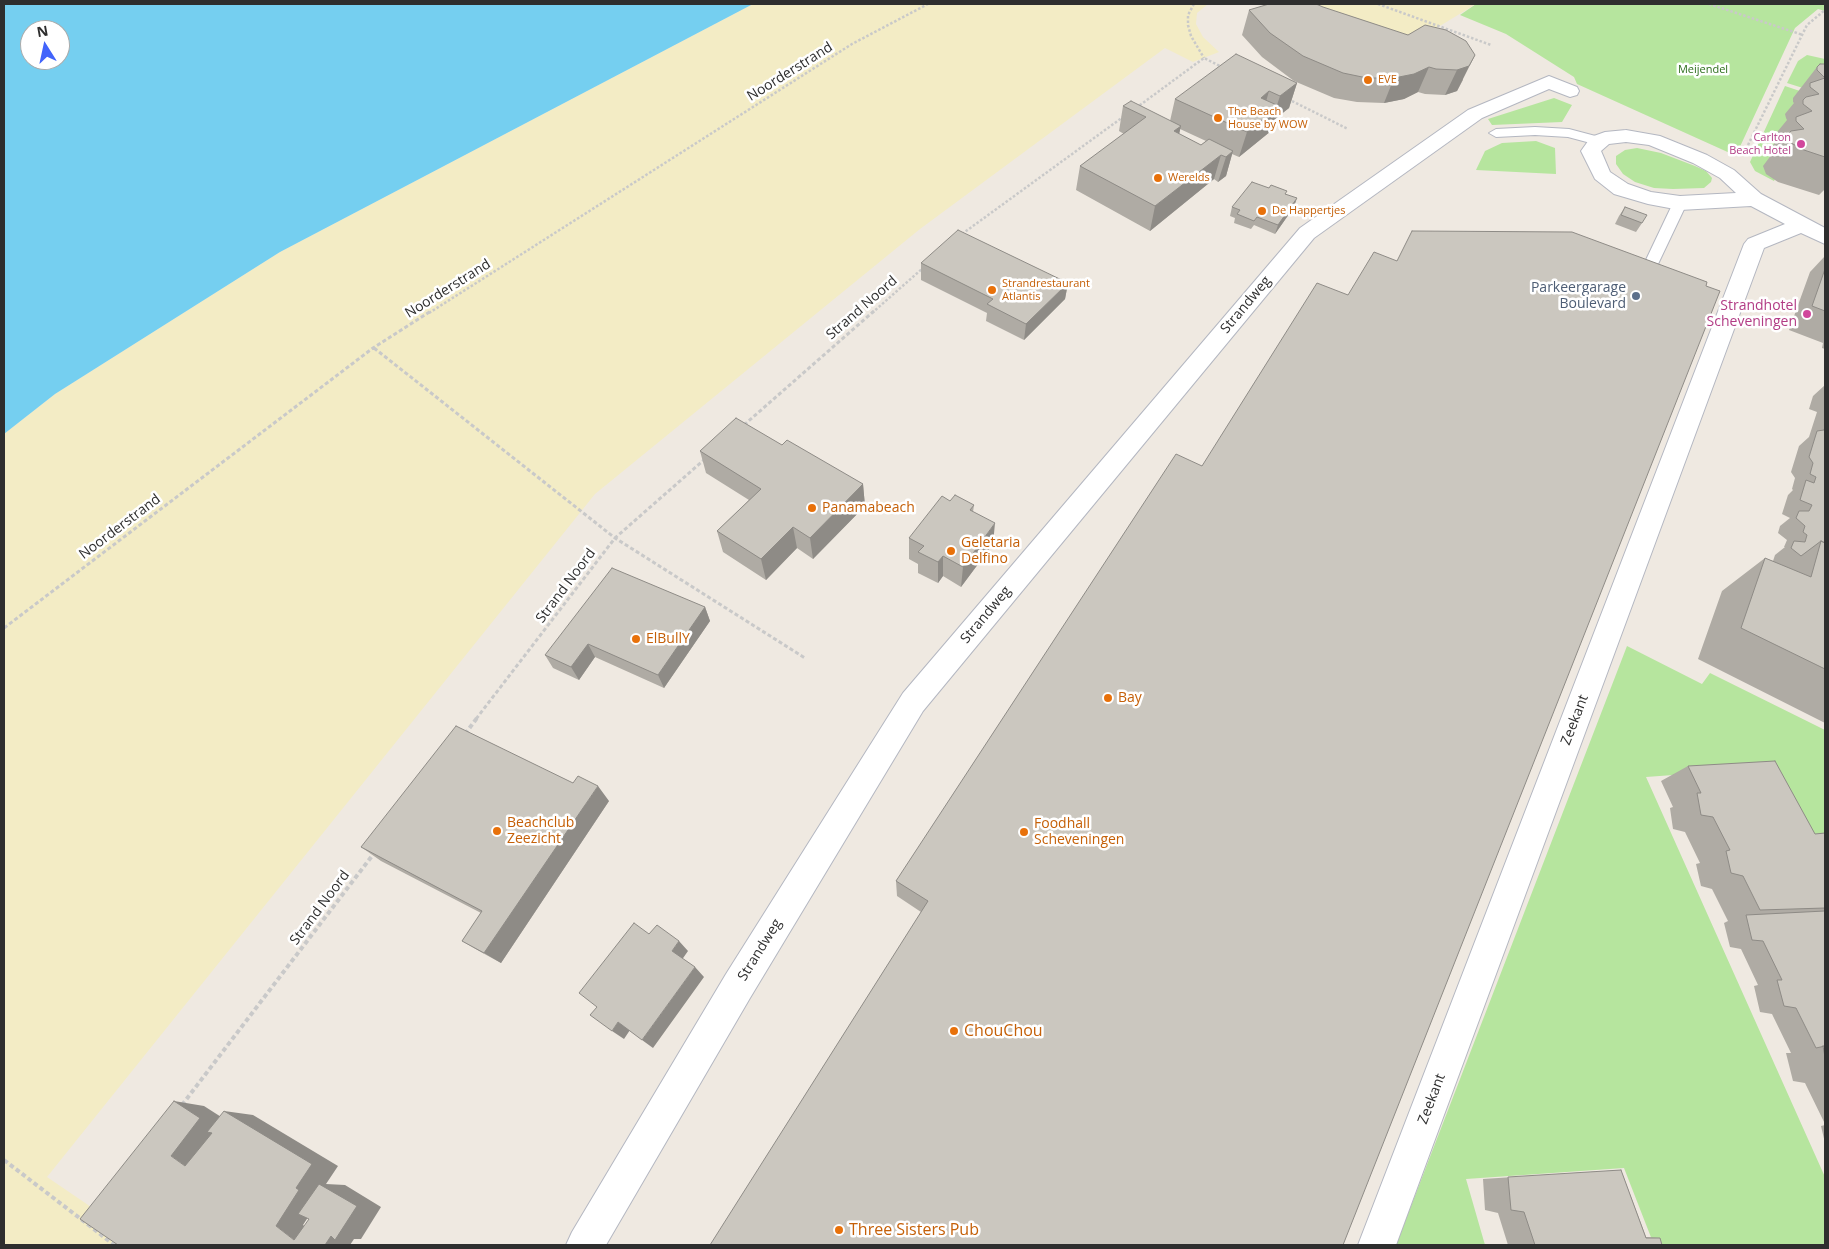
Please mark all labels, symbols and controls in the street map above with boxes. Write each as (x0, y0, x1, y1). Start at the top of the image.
north arrow (20, 20, 70, 70)
text: N (35, 20, 50, 41)
street label: Noorderstrand (744, 39, 836, 105)
park label: Meijendel (1678, 63, 1728, 77)
place label: EVE (1378, 73, 1397, 87)
marker: EVE (1362, 74, 1374, 86)
place label: The Beach House by WOW (1228, 105, 1308, 131)
marker: The Beach House by WOW (1212, 112, 1224, 124)
place label: Carlton Beach Hotel (1729, 131, 1791, 157)
marker: Carlton Beach Hotel (1795, 138, 1807, 150)
place label: Werelds (1168, 171, 1210, 185)
marker: Werelds (1152, 172, 1164, 184)
place label: De Happertjes (1272, 204, 1345, 218)
marker: De Happertjes (1256, 205, 1268, 217)
street label: Noorderstrand (402, 256, 494, 322)
street label: Strand Noord (823, 273, 901, 343)
street label: Strandweg (1217, 273, 1275, 337)
place label: Strandrestaurant Atlantis (1002, 277, 1090, 303)
place label: Parkeergarage Boulevard (1531, 280, 1626, 312)
marker: Strandrestaurant Atlantis (986, 284, 998, 296)
marker: Parkeergarage Boulevard (1630, 290, 1642, 302)
place label: Strandhotel Scheveningen (1707, 298, 1797, 331)
marker: Strandhotel Scheveningen (1801, 308, 1813, 320)
street label: Noorderstrand (76, 491, 164, 563)
place label: Panamabeach (822, 500, 915, 516)
marker: Panamabeach (806, 502, 818, 514)
place label: Geletaria Delfino (961, 535, 1020, 568)
marker: Geletaria Delfino (945, 545, 957, 557)
street label: Strand Noord (533, 546, 599, 626)
street label: Strandweg (957, 583, 1015, 647)
place label: ElBullY (646, 631, 690, 647)
marker: ElBullY (630, 633, 642, 645)
place label: Bay (1118, 690, 1142, 706)
marker: Bay (1102, 692, 1114, 704)
street label: Zeekant (1558, 693, 1592, 747)
place label: Beachclub Zeezicht (507, 815, 574, 848)
place label: Foodhall Scheveningen (1034, 816, 1124, 849)
marker: Beachclub Zeezicht (491, 825, 503, 837)
marker: Foodhall Scheveningen (1018, 826, 1030, 838)
street label: Strand Noord (287, 868, 353, 948)
street label: Strandweg (734, 916, 786, 984)
place label: ChouChou (964, 1021, 1043, 1041)
marker: ChouChou (948, 1025, 960, 1037)
street label: Zeekant (1415, 1072, 1449, 1126)
place label: Three Sisters Pub (849, 1220, 979, 1240)
marker: Three Sisters Pub (833, 1224, 845, 1236)

